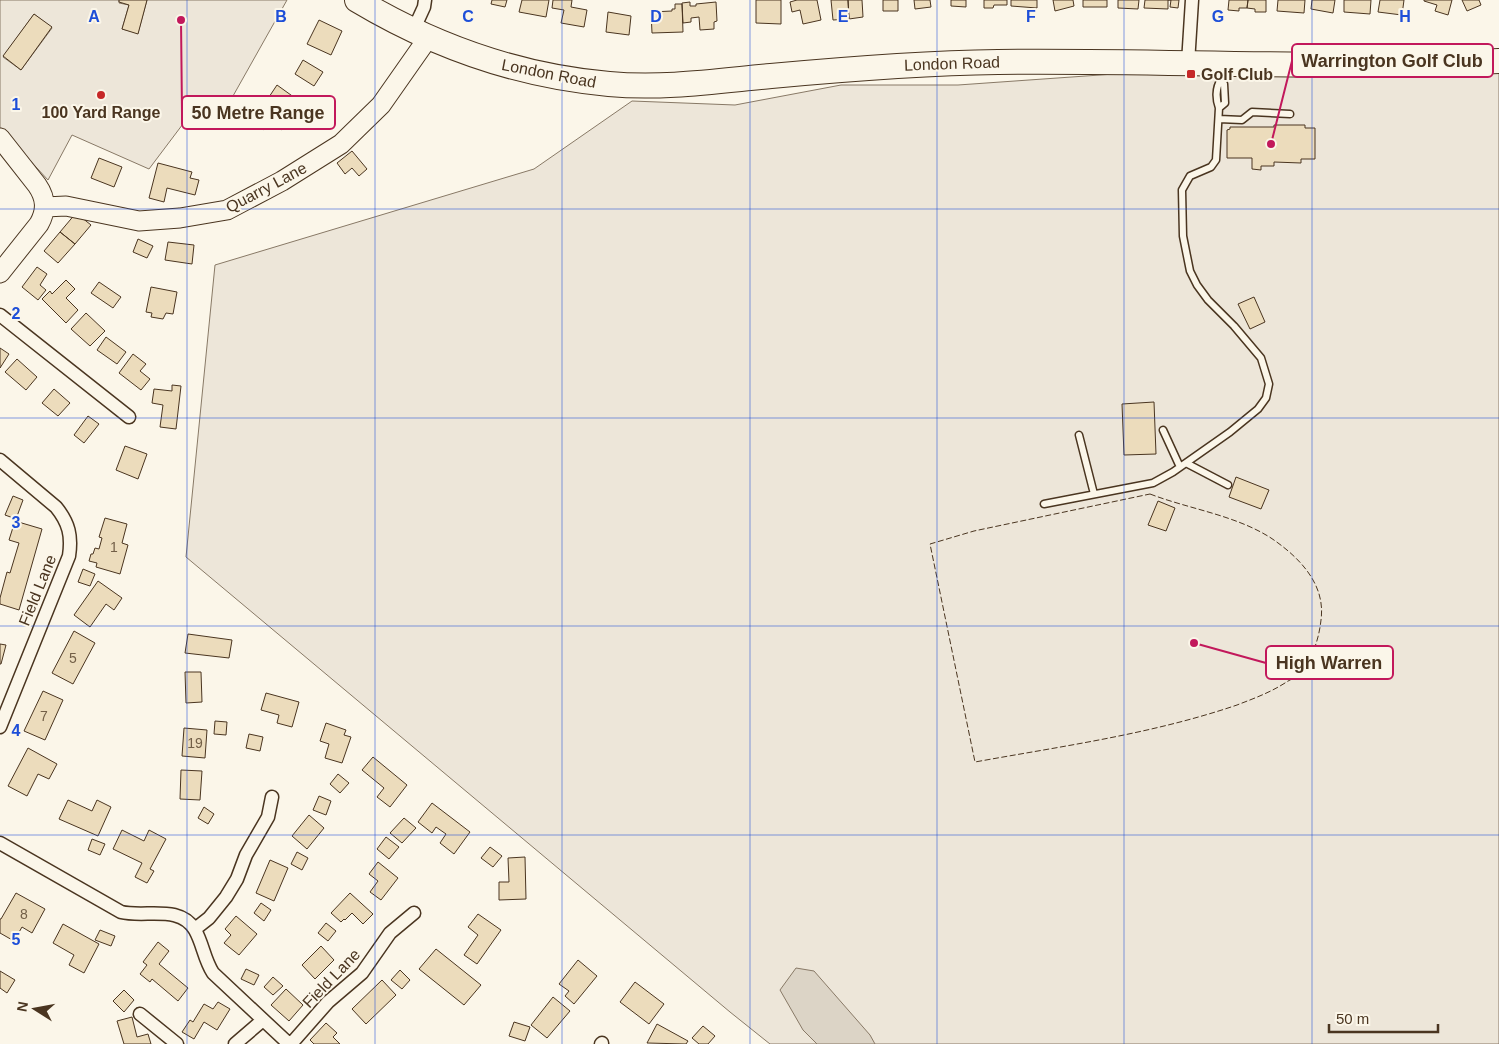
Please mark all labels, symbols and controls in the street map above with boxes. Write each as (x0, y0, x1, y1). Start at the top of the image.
text: A (88, 8, 100, 25)
text: B (275, 8, 287, 25)
text: C (462, 8, 474, 25)
text: D (650, 8, 662, 25)
text: E (838, 8, 849, 25)
text: F (1026, 8, 1036, 25)
text: G (1212, 8, 1224, 25)
text: H (1399, 8, 1411, 25)
callout: Warrington Golf Club (1292, 44, 1493, 77)
text: Warrington Golf Club (1301, 51, 1483, 71)
street label: London Road (904, 53, 1000, 74)
street label: London Road (500, 56, 598, 91)
place label: Golf Club (1201, 66, 1273, 83)
marker: Golf Club (1185, 68, 1197, 80)
marker: 100 Yard Range (95, 89, 107, 101)
text: 1 (12, 96, 21, 113)
callout: 50 Metre Range (182, 96, 335, 129)
text: 50 Metre Range (191, 103, 325, 123)
place label: 100 Yard Range (42, 104, 161, 121)
street label: Quarry Lane (223, 159, 310, 216)
text: 2 (12, 305, 21, 322)
text: 3 (12, 514, 21, 531)
house number: 1 (110, 539, 118, 555)
street label: Field Lane (16, 552, 59, 628)
callout: High Warren (1266, 646, 1393, 679)
house number: 5 (69, 650, 77, 666)
text: High Warren (1276, 653, 1382, 673)
house number: 7 (40, 708, 48, 724)
text: 4 (12, 722, 21, 739)
house number: 19 (187, 735, 203, 751)
house number: 8 (20, 906, 28, 922)
text: 5 (12, 931, 21, 948)
street label: Field Lane (299, 945, 363, 1011)
north arrow (10, 984, 60, 1034)
text: N (13, 1000, 31, 1013)
scale bar (1329, 1002, 1438, 1034)
text: 50 m (1336, 1010, 1369, 1027)

